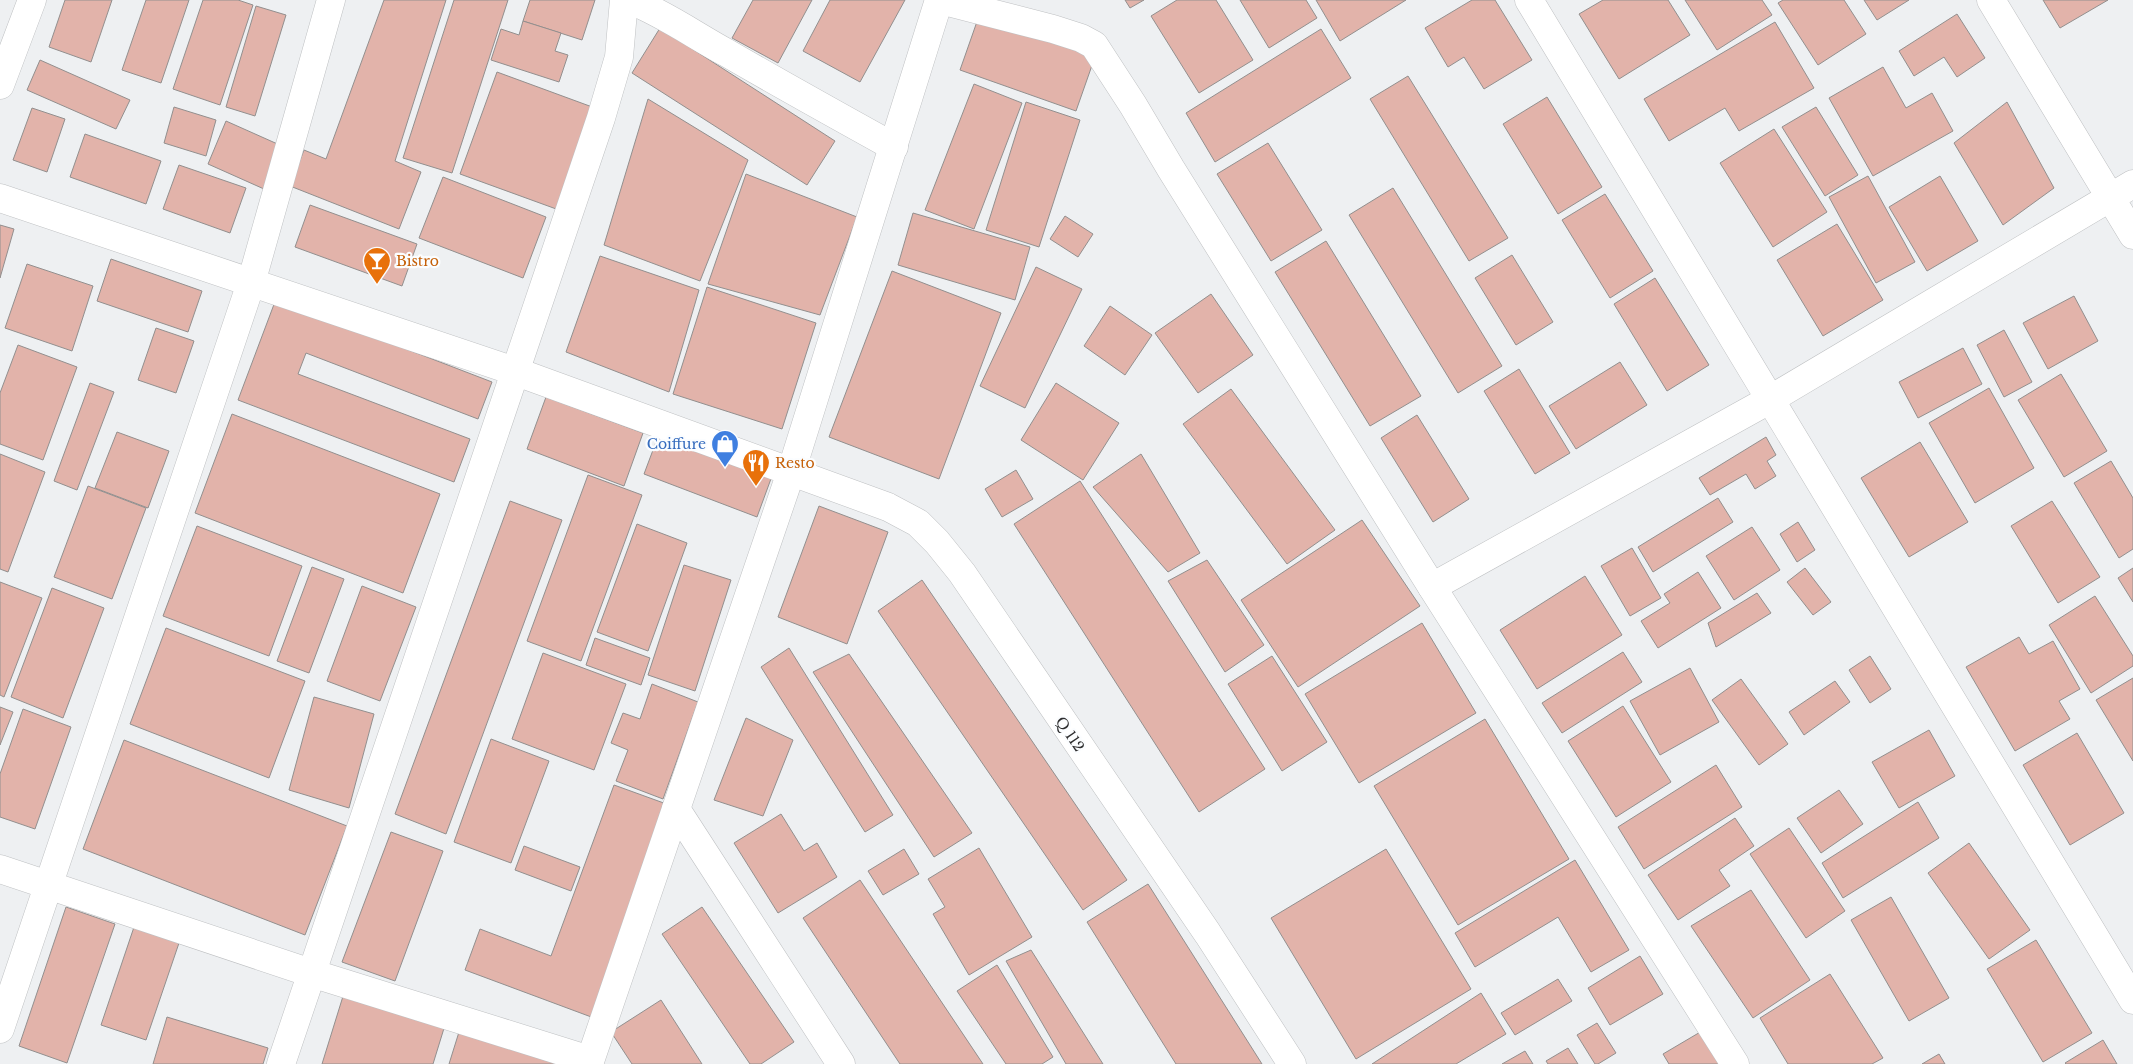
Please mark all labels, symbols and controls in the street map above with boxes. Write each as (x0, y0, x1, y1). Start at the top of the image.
bar icon: Bistro (362, 246, 392, 285)
place label: Bistro (396, 252, 439, 270)
shop icon: Coiffure (710, 429, 740, 468)
place label: Coiffure (647, 435, 706, 453)
restaurant icon: Resto (741, 448, 771, 487)
place label: Resto (775, 454, 815, 472)
street label: Q 112 (1052, 713, 1088, 755)

